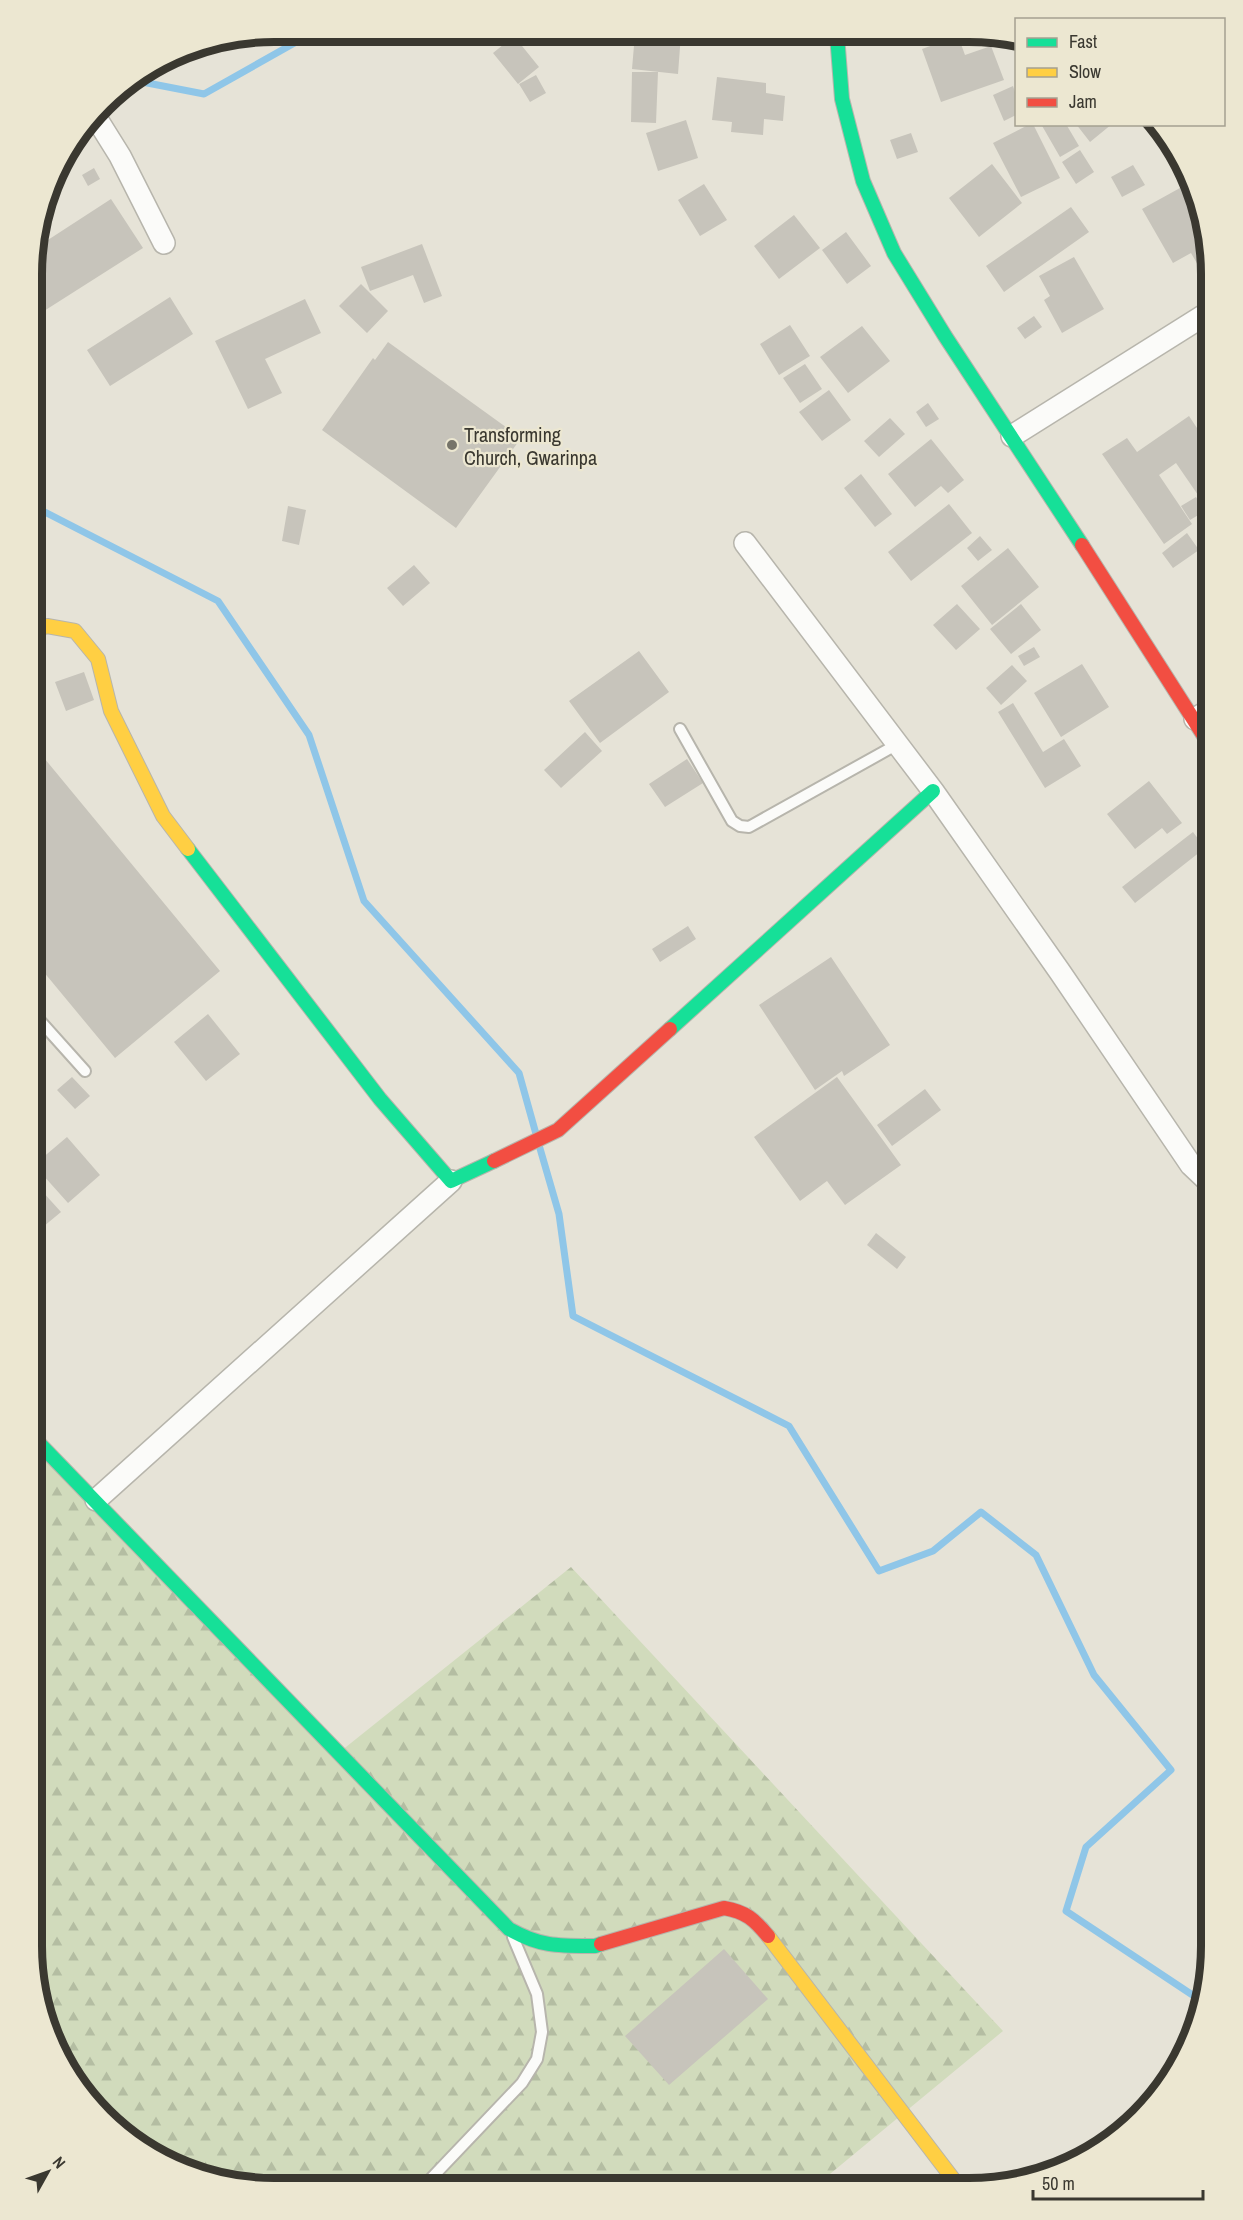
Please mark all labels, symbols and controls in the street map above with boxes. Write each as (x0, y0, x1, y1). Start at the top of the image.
legend (1015, 18, 1225, 126)
text: Fast (1069, 29, 1097, 54)
text: Slow (1069, 59, 1101, 84)
text: Jam (1069, 89, 1097, 114)
place label: Transforming Church, Gwarinpa (464, 421, 597, 471)
marker: Transforming Church, Gwarinpa (445, 438, 459, 452)
north arrow (18, 2142, 78, 2202)
text: N (48, 2152, 71, 2173)
scale bar (1033, 2163, 1202, 2201)
text: 50 m (1042, 2171, 1075, 2196)

